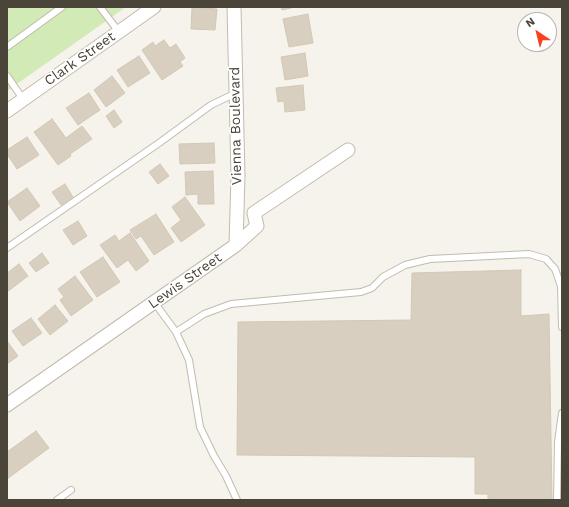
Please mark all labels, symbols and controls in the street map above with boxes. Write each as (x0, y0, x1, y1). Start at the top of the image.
north arrow (517, 12, 557, 52)
text: N (523, 15, 537, 30)
street label: Clark Street (41, 28, 119, 90)
street label: Vienna Boulevard (227, 67, 245, 185)
street label: Lewis Street (145, 250, 225, 312)

